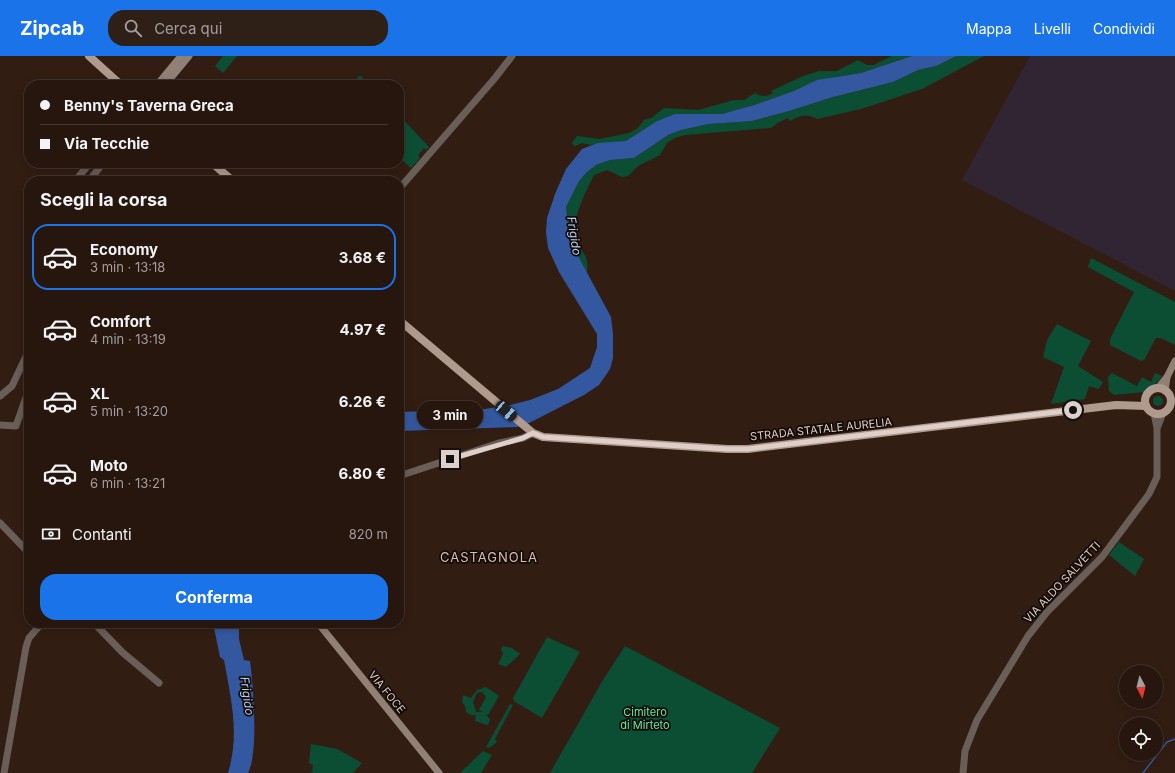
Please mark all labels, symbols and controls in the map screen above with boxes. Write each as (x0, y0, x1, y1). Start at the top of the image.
search box (108, 10, 388, 46)
text: Zipcab (20, 17, 84, 40)
icon: search (122, 17, 144, 39)
text: Cerca qui (154, 19, 222, 38)
text: Mappa (966, 20, 1012, 37)
text: Livelli (1034, 20, 1071, 37)
text: Condividi (1093, 20, 1155, 37)
text: Benny's Taverna Greca (64, 96, 234, 115)
text: Via Tecchie (64, 134, 149, 153)
text: Scegli la corsa (40, 189, 168, 210)
water label: Frigido (564, 215, 585, 256)
icon: car (42, 239, 78, 275)
text: Economy (90, 240, 158, 259)
text: 3.68 € (339, 248, 386, 267)
text: 3 min · 13:18 (90, 259, 165, 275)
icon: car (42, 311, 78, 347)
text: Comfort (90, 312, 151, 331)
text: 4.97 € (340, 320, 386, 339)
text: 4 min · 13:19 (90, 331, 166, 347)
icon: car (42, 383, 78, 419)
text: XL (90, 384, 110, 403)
text: 6.26 € (339, 392, 386, 411)
car (493, 399, 519, 423)
callout: 3 min (417, 401, 483, 429)
route start (1064, 401, 1082, 419)
text: 5 min · 13:20 (90, 403, 168, 419)
text: 3 min (433, 407, 467, 423)
street label: STRADA STATALE AURELIA (749, 415, 893, 443)
route end (441, 450, 459, 468)
icon: car (42, 455, 78, 491)
text: Moto (90, 456, 128, 475)
text: 6.80 € (338, 464, 386, 483)
text: 6 min · 13:21 (90, 475, 165, 491)
icon: cash (40, 523, 62, 545)
text: Contanti (72, 525, 132, 544)
text: 820 m (349, 526, 388, 542)
street label: VIA ALDO SALVETTI (1021, 538, 1103, 626)
district label: CASTAGNOLA (440, 549, 538, 565)
button: Conferma (40, 574, 388, 620)
north arrow (1119, 665, 1163, 709)
map controls (1119, 665, 1163, 761)
street label: VIA FOCE (366, 668, 408, 716)
water label: Frigido (237, 675, 258, 716)
park label: Cimitero di Mirteto (620, 705, 670, 732)
button: locate (1119, 717, 1163, 761)

